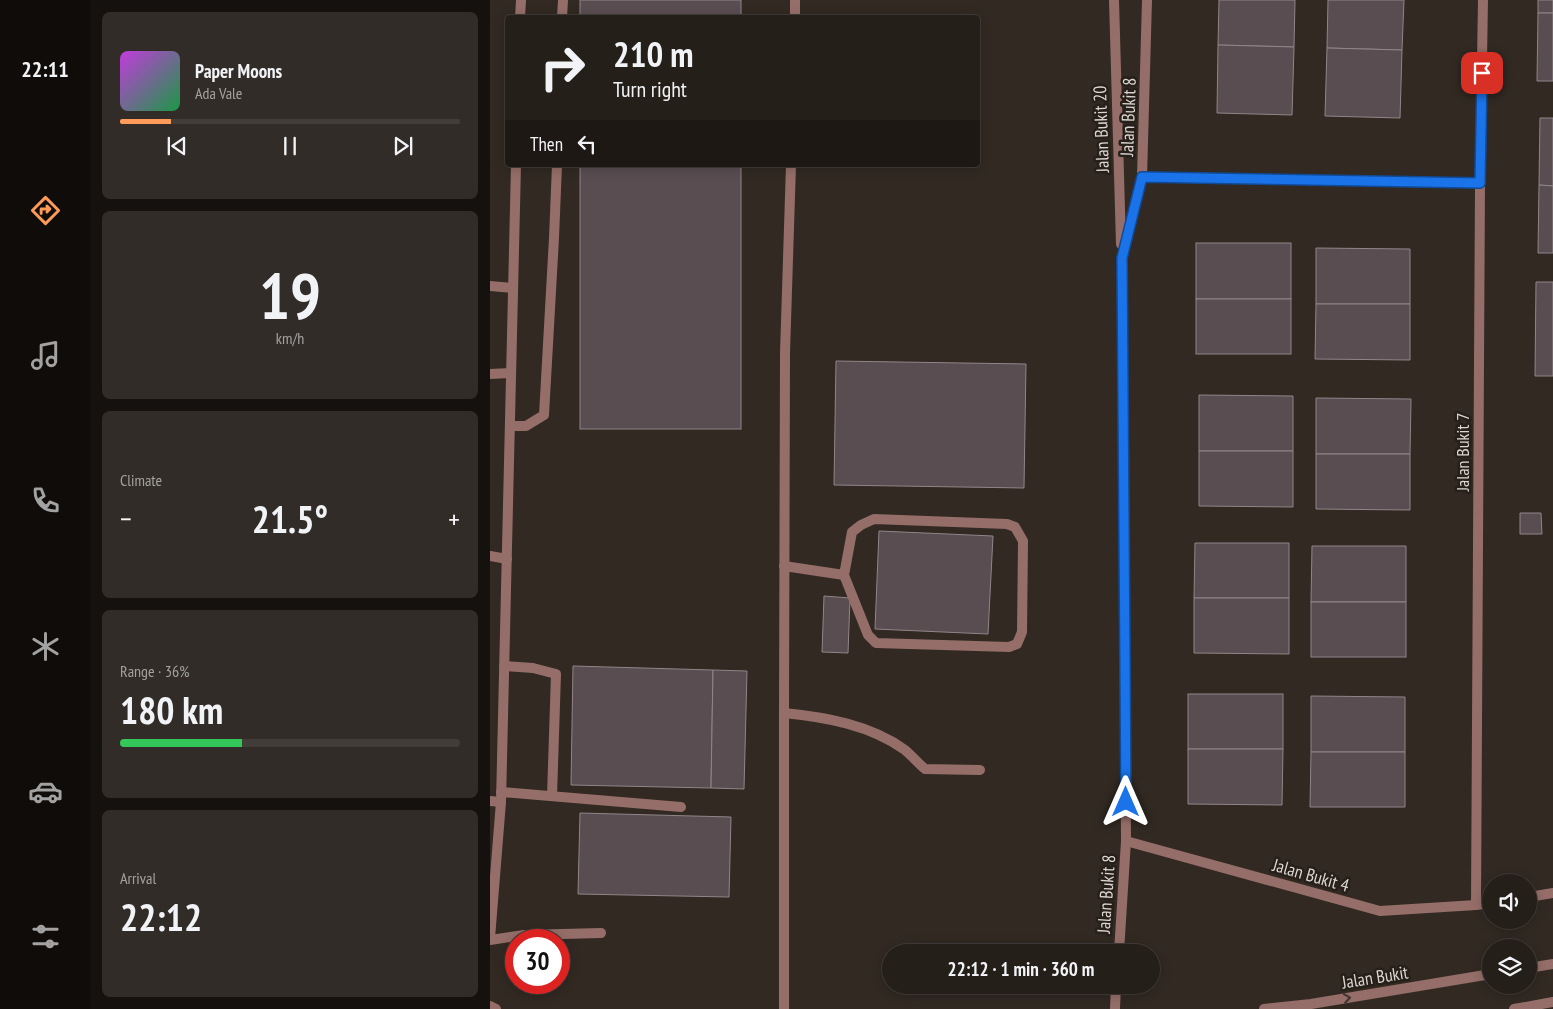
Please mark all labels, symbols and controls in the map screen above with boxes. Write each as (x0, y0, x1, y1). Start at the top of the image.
text: 210 m (613, 31, 694, 77)
icon: right (530, 35, 595, 100)
pin (1461, 52, 1503, 94)
text: 22:11 (21, 55, 69, 83)
text: Paper Moons (195, 59, 282, 83)
icon: arrive (1468, 59, 1496, 87)
text: Turn right (613, 75, 687, 103)
street label: Jalan Bukit 8 (1115, 77, 1141, 158)
text: Ada Vale (195, 83, 242, 103)
street label: Jalan Bukit 20 (1088, 85, 1114, 174)
icon: left (573, 130, 601, 158)
icon: previous (163, 132, 191, 160)
icon: pause (276, 132, 304, 160)
icon: next (389, 132, 417, 160)
text: Then (530, 132, 563, 156)
icon: directions (28, 193, 63, 228)
text: 19 (259, 253, 321, 337)
text: km/h (276, 328, 304, 348)
icon: music (28, 338, 63, 373)
street label: Jalan Bukit 7 (1451, 413, 1474, 492)
text: Climate (120, 470, 162, 490)
icon: phone (28, 483, 63, 518)
text: 21.5° (252, 494, 328, 543)
text: − (120, 500, 132, 537)
text: + (448, 500, 460, 537)
icon: climate (28, 629, 63, 664)
text: Range · 36% (120, 661, 189, 681)
text: 180 km (120, 685, 223, 734)
icon: car (28, 774, 63, 809)
position arrow (1099, 775, 1151, 827)
street label: Jalan Bukit 4 (1269, 853, 1352, 897)
street label: Jalan Bukit 8 (1092, 854, 1120, 935)
text: Arrival (120, 868, 156, 888)
map controls (1482, 874, 1537, 994)
button: sound (1482, 874, 1537, 929)
text: 22:12 (120, 892, 202, 941)
icon: filters (28, 919, 63, 954)
speed limit sign: 30 (505, 929, 570, 994)
button: layers (1482, 939, 1537, 994)
text: 22:12 · 1 min · 360 m (948, 957, 1094, 981)
street label: Jalan Bukit (1339, 960, 1410, 994)
one-way arrow (1343, 993, 1351, 1003)

